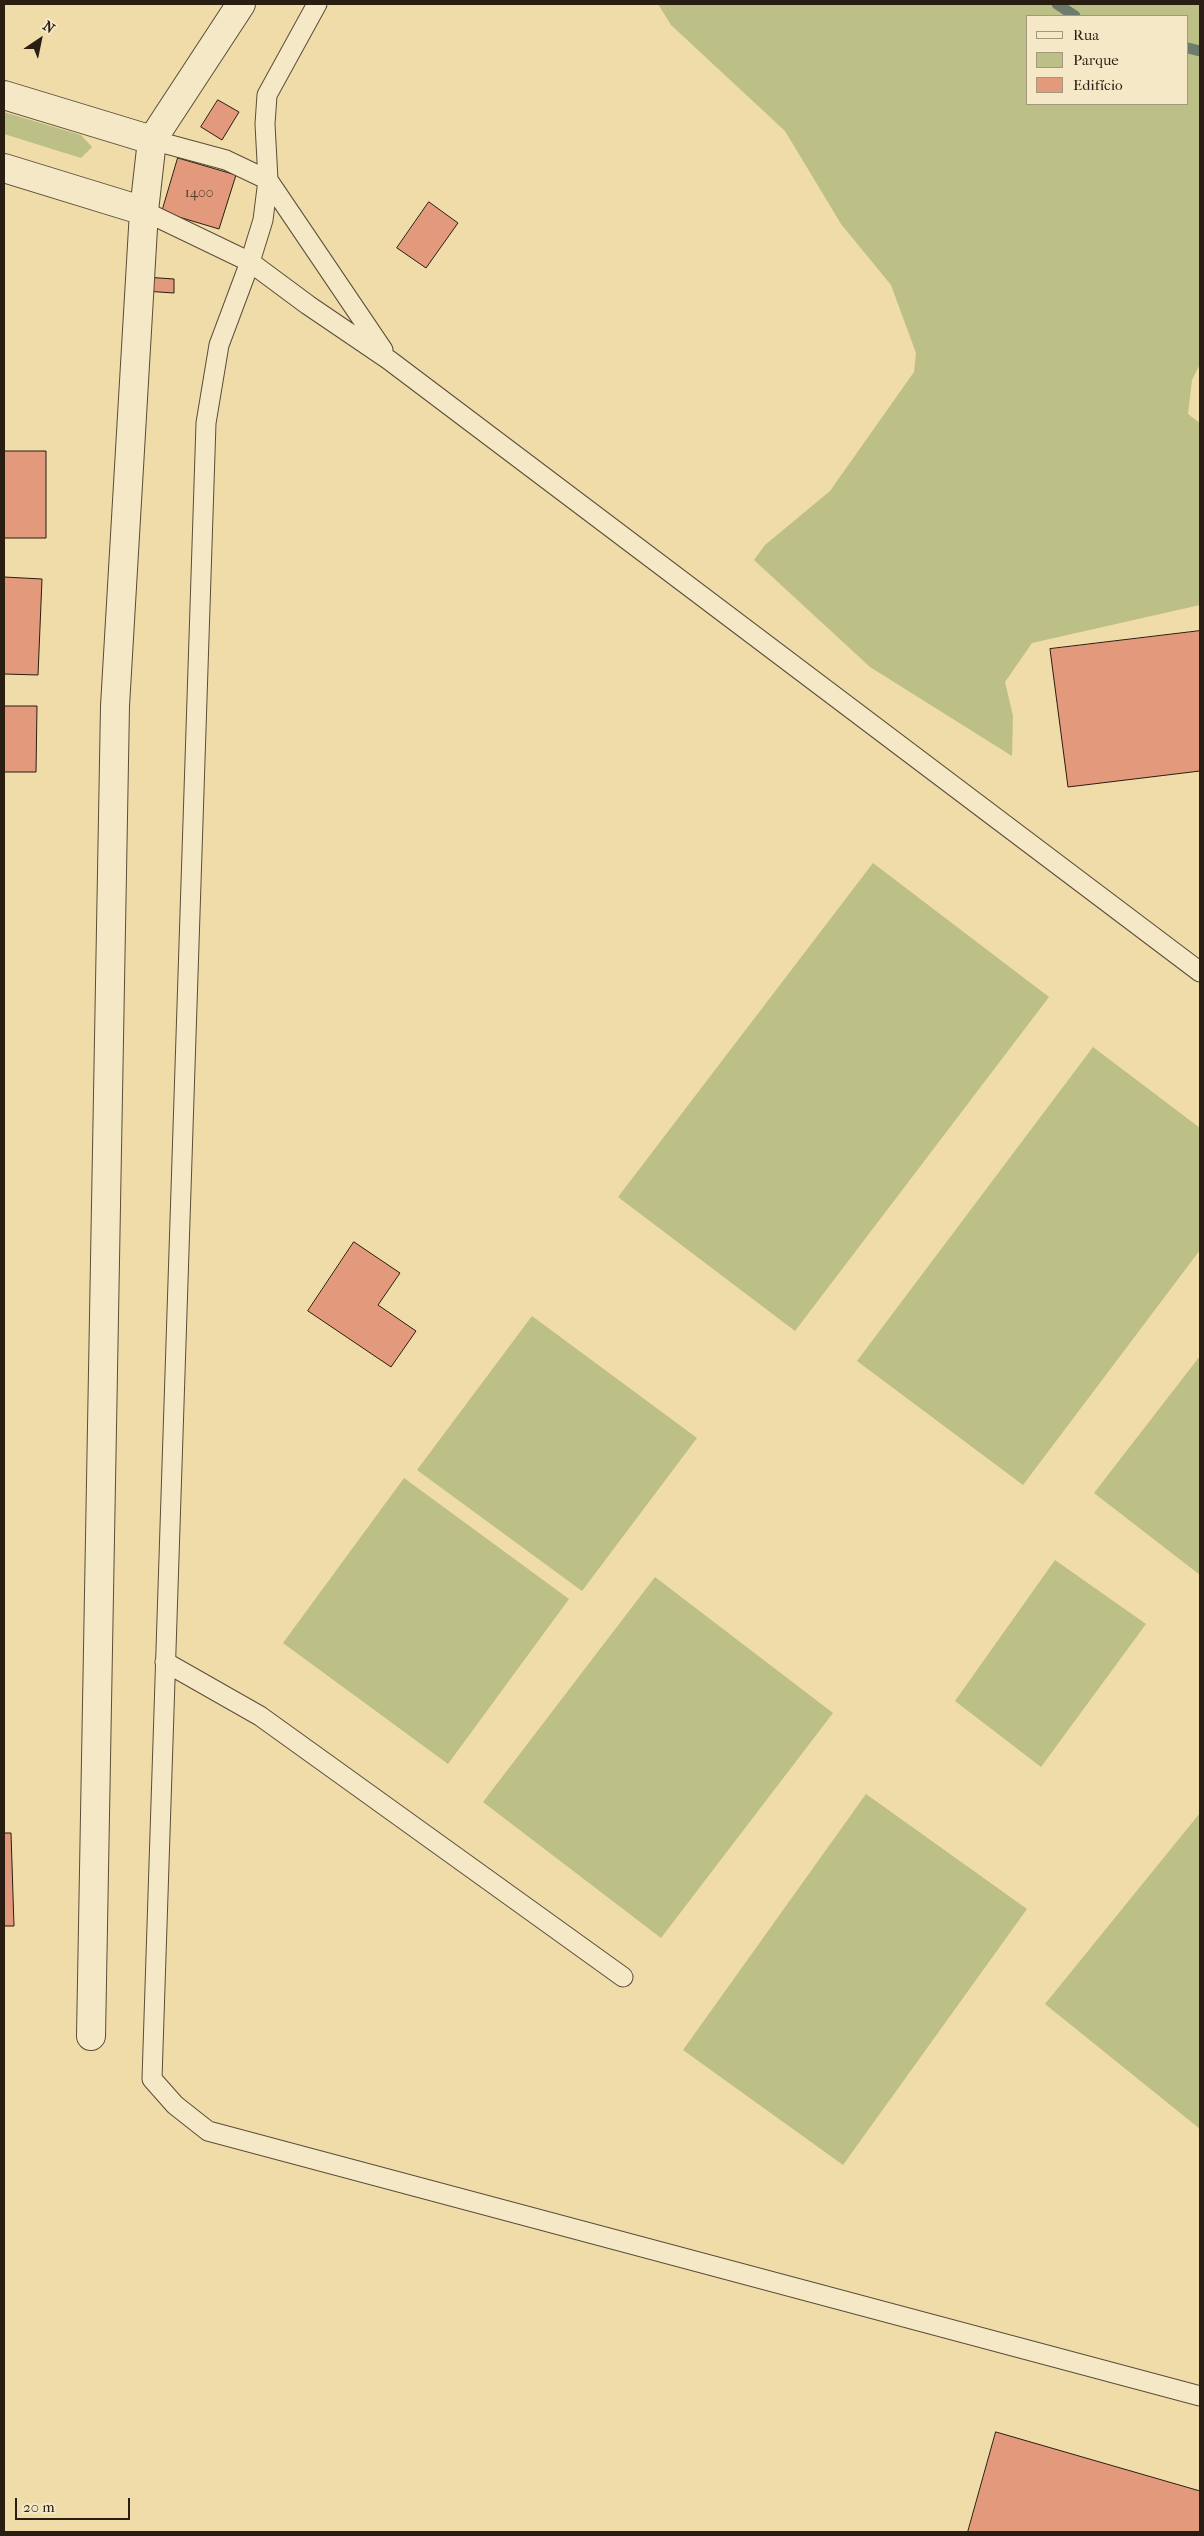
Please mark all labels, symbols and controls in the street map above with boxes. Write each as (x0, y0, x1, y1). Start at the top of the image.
north arrow (15, 15, 65, 65)
legend (1026, 15, 1189, 105)
text: N (40, 17, 58, 37)
text: Rua (1073, 26, 1099, 44)
text: Parque (1073, 51, 1119, 69)
text: Edifício (1073, 76, 1123, 94)
house number: 1400 (185, 186, 213, 202)
scale bar (18, 2488, 132, 2520)
text: 20 m (23, 2498, 55, 2516)

